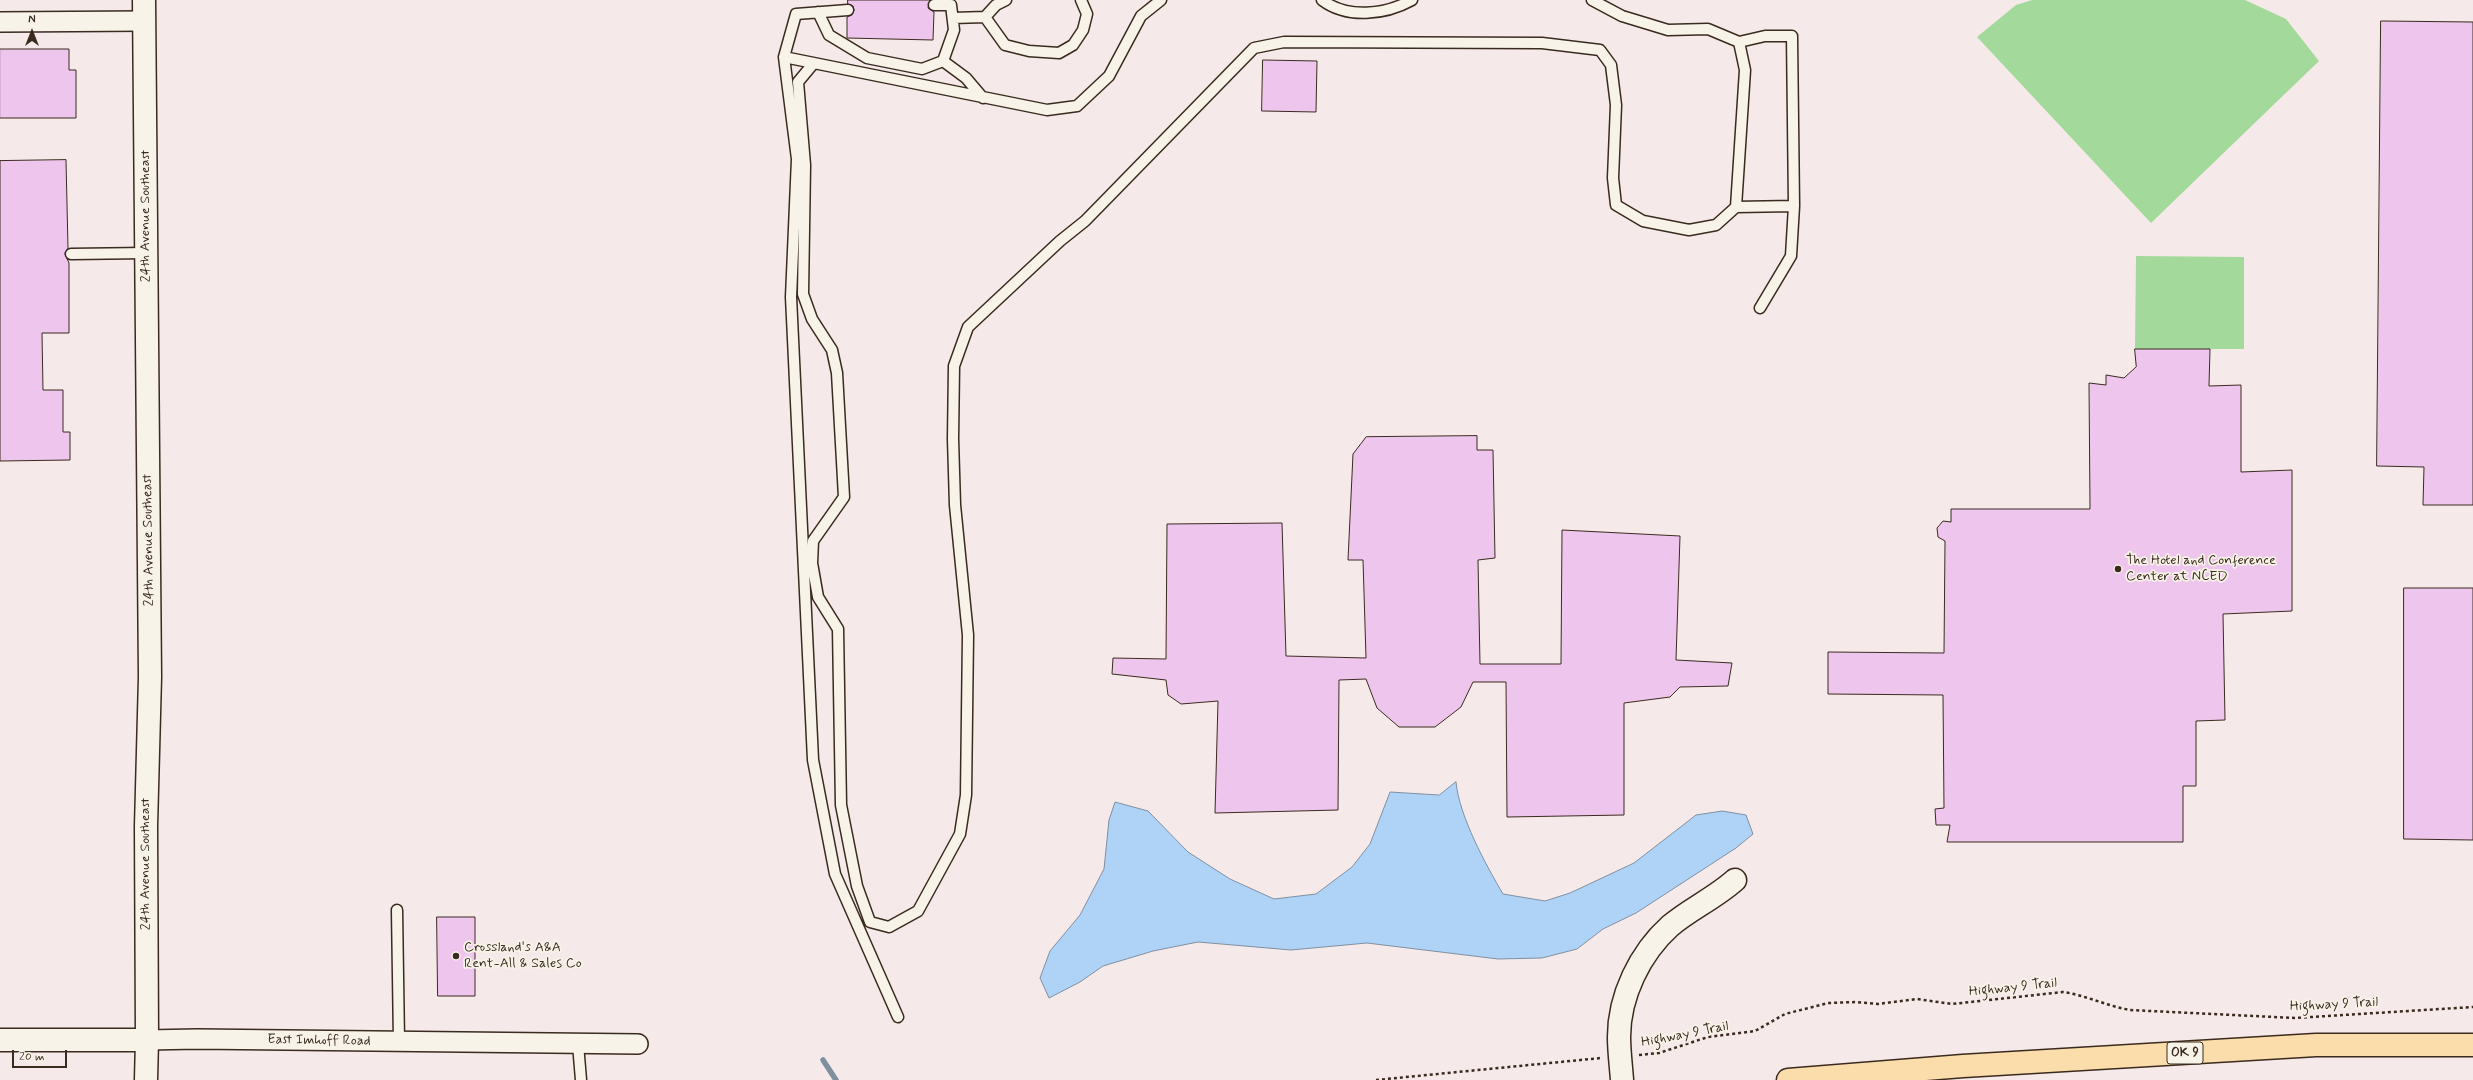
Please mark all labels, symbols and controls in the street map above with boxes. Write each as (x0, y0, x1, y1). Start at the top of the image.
north arrow (12, 12, 52, 52)
text: N (28, 13, 36, 27)
street label: 24th Avenue Southeast (138, 150, 154, 282)
street label: 24th Avenue Southeast (139, 474, 159, 606)
place label: The Hotel and Conference Center at NCED (2126, 553, 2276, 586)
marker: The Hotel and Conference Center at NCED (2113, 564, 2123, 574)
street label: 24th Avenue Southeast (138, 798, 154, 930)
place label: Crossland's A&A Rent-All & Sales Co (464, 940, 582, 972)
marker: Crossland's A&A Rent-All & Sales Co (451, 951, 461, 961)
street label: Highway 9 Trail (1968, 975, 2058, 1001)
street label: Highway 9 Trail (2289, 994, 2379, 1016)
street label: Highway 9 Trail (1640, 1018, 1730, 1052)
street label: East Imhoff Road (267, 1032, 371, 1050)
scale bar (14, 1042, 69, 1068)
road number: OK 9 (2167, 1042, 2203, 1064)
text: 20 m (19, 1049, 45, 1065)

